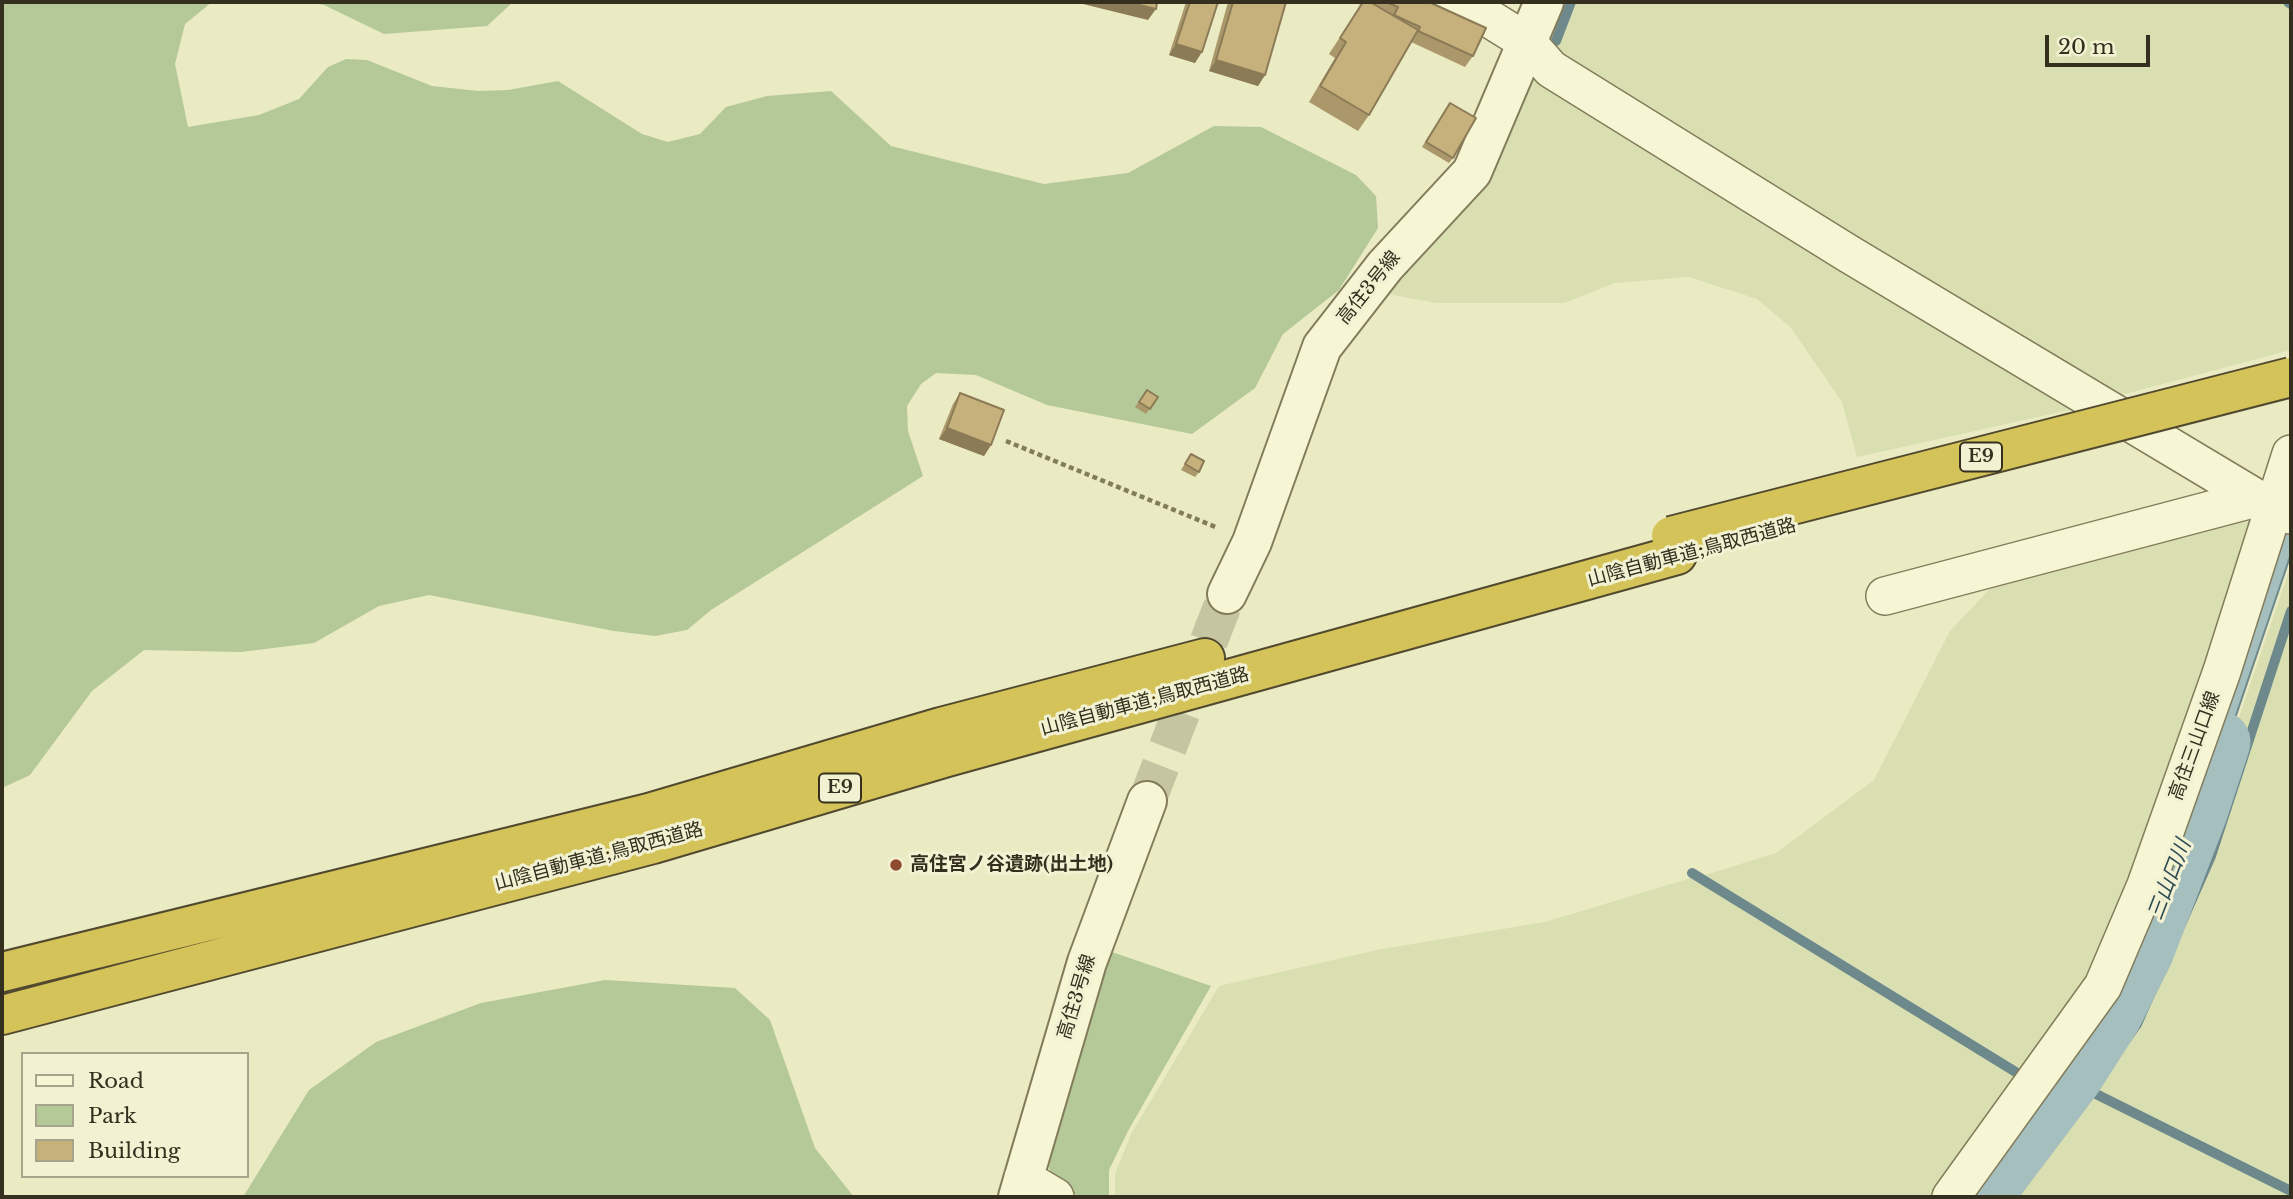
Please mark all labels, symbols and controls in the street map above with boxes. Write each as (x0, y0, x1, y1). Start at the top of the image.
scale bar (2048, 21, 2153, 65)
text: 20 m (2058, 34, 2115, 60)
street label: 高住3号線 (1333, 247, 1405, 329)
road number: E9 (1960, 443, 2002, 472)
street label: 山陰自動車道;鳥取西道路 (1585, 514, 1799, 592)
street label: 山陰自動車道;鳥取西道路 (1038, 663, 1252, 741)
street label: 高住三山口線 (2165, 689, 2225, 803)
road number: E9 (819, 774, 861, 802)
street label: 山陰自動車道;鳥取西道路 (492, 818, 706, 896)
water label: 三山口川 (2143, 836, 2197, 924)
place label: 高住宮ノ谷遺跡(出土地) (910, 854, 1113, 876)
marker: 高住宮ノ谷遺跡(出土地) (888, 857, 904, 873)
street label: 高住3号線 (1053, 952, 1101, 1042)
legend (21, 1052, 248, 1178)
text: Road (88, 1068, 144, 1094)
text: Park (88, 1103, 137, 1129)
text: Building (88, 1138, 180, 1164)

